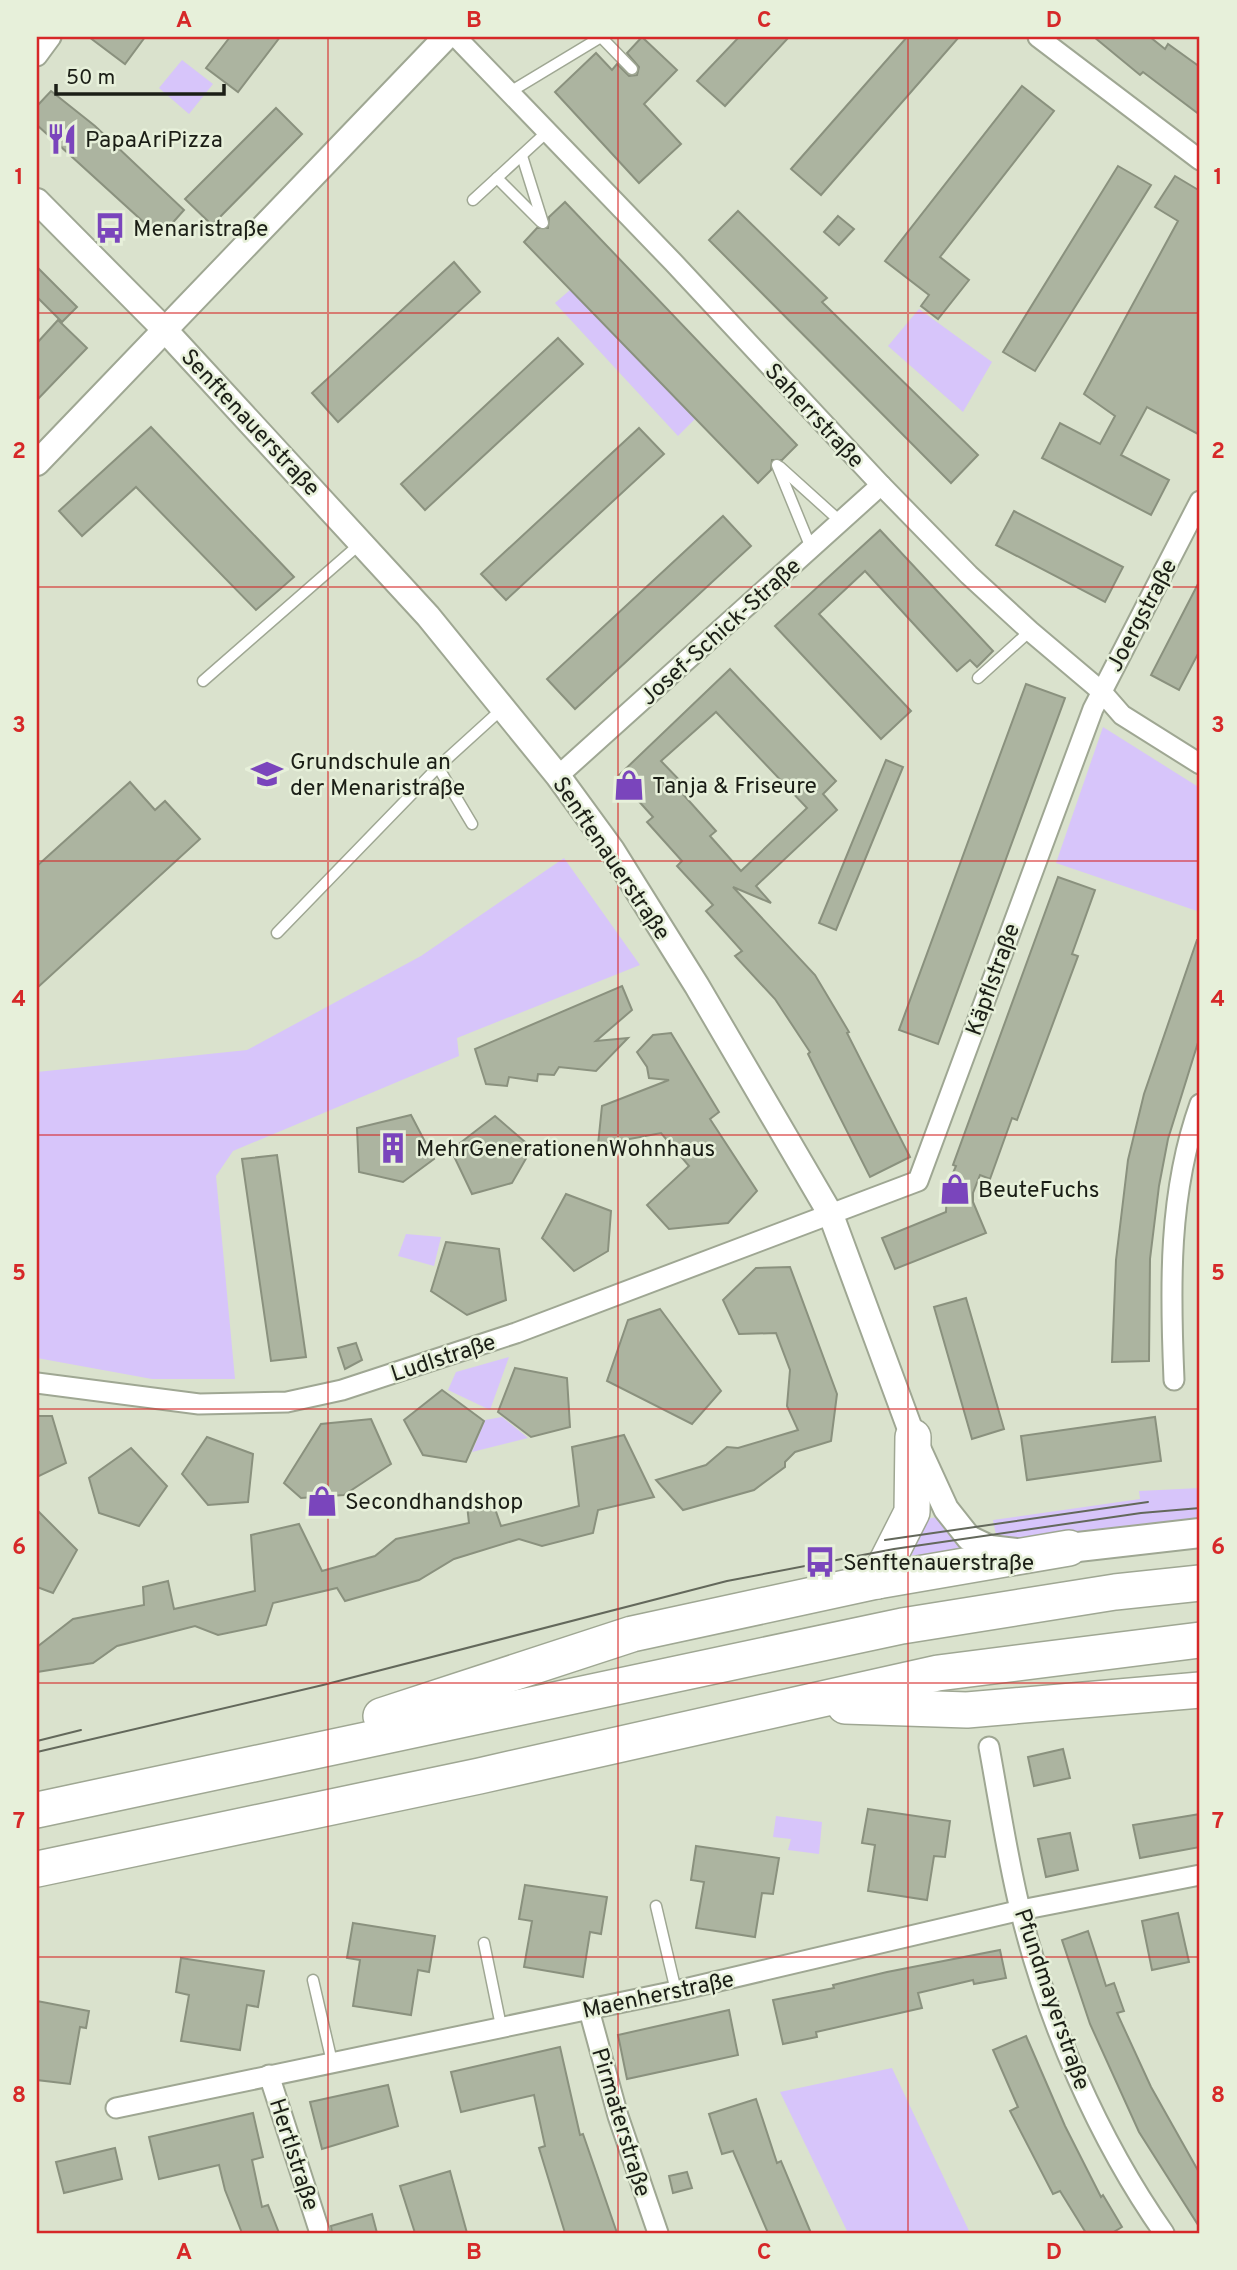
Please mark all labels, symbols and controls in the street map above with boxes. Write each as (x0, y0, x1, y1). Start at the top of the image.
text: A (176, 7, 192, 36)
text: B (466, 7, 482, 36)
text: C (757, 7, 771, 36)
text: D (1046, 7, 1062, 36)
scale bar (56, 52, 224, 96)
text: 50 m (66, 65, 115, 92)
restaurant icon: PapaAriPizza (45, 122, 79, 156)
place label: PapaAriPizza (85, 127, 223, 156)
text: 1 (14, 164, 24, 193)
text: 1 (1213, 164, 1223, 193)
bus stop icon: Menaristraße (93, 211, 127, 245)
place label: Menaristraße (133, 216, 268, 245)
street label: Senftenauerstraße (173, 344, 325, 503)
street label: Saherrstraße (757, 358, 869, 475)
text: 2 (12, 438, 26, 467)
text: 2 (1211, 438, 1225, 467)
street label: Josef-Schick-Straße (635, 553, 808, 713)
street label: Joergstraße (1101, 555, 1185, 678)
text: 3 (12, 712, 26, 741)
text: 3 (1211, 712, 1225, 741)
place label: Grundschule an der Menaristraße (290, 749, 465, 804)
school or university icon: Grundschule an der Menaristraße (250, 757, 284, 791)
shop icon: Tanja & Friseure (612, 768, 646, 802)
street label: Senftenauerstraße (544, 772, 675, 947)
place label: Tanja & Friseure (652, 773, 817, 802)
street label: Käpflstraße (961, 920, 1028, 1040)
text: 4 (12, 986, 26, 1015)
text: 4 (1211, 986, 1225, 1015)
building icon: MehrGenerationenWohnhaus (376, 1131, 410, 1165)
place label: MehrGenerationenWohnhaus (416, 1136, 715, 1165)
shop icon: BeuteFuchs (938, 1172, 972, 1206)
place label: BeuteFuchs (978, 1177, 1100, 1206)
text: 5 (12, 1260, 26, 1289)
text: 5 (1211, 1260, 1225, 1289)
street label: Ludlstraße (388, 1329, 500, 1390)
shop icon: Secondhandshop (305, 1484, 339, 1518)
place label: Secondhandshop (345, 1489, 523, 1518)
text: 6 (12, 1534, 26, 1563)
text: 6 (1211, 1534, 1225, 1563)
bus stop icon: Senftenauerstraße (803, 1545, 837, 1579)
place label: Senftenauerstraße (843, 1550, 1034, 1579)
text: 7 (13, 1808, 25, 1837)
text: 7 (1212, 1808, 1224, 1837)
street label: Pfundmayerstraße (1006, 1905, 1095, 2094)
street label: Maenherstraße (580, 1966, 737, 2027)
street label: Pirmaterstraße (583, 2045, 656, 2201)
text: 8 (12, 2082, 26, 2111)
text: 8 (1211, 2082, 1225, 2111)
street label: Hertlstraße (261, 2095, 324, 2215)
text: A (176, 2239, 192, 2268)
text: B (466, 2239, 482, 2268)
text: C (757, 2239, 771, 2268)
text: D (1046, 2239, 1062, 2268)

